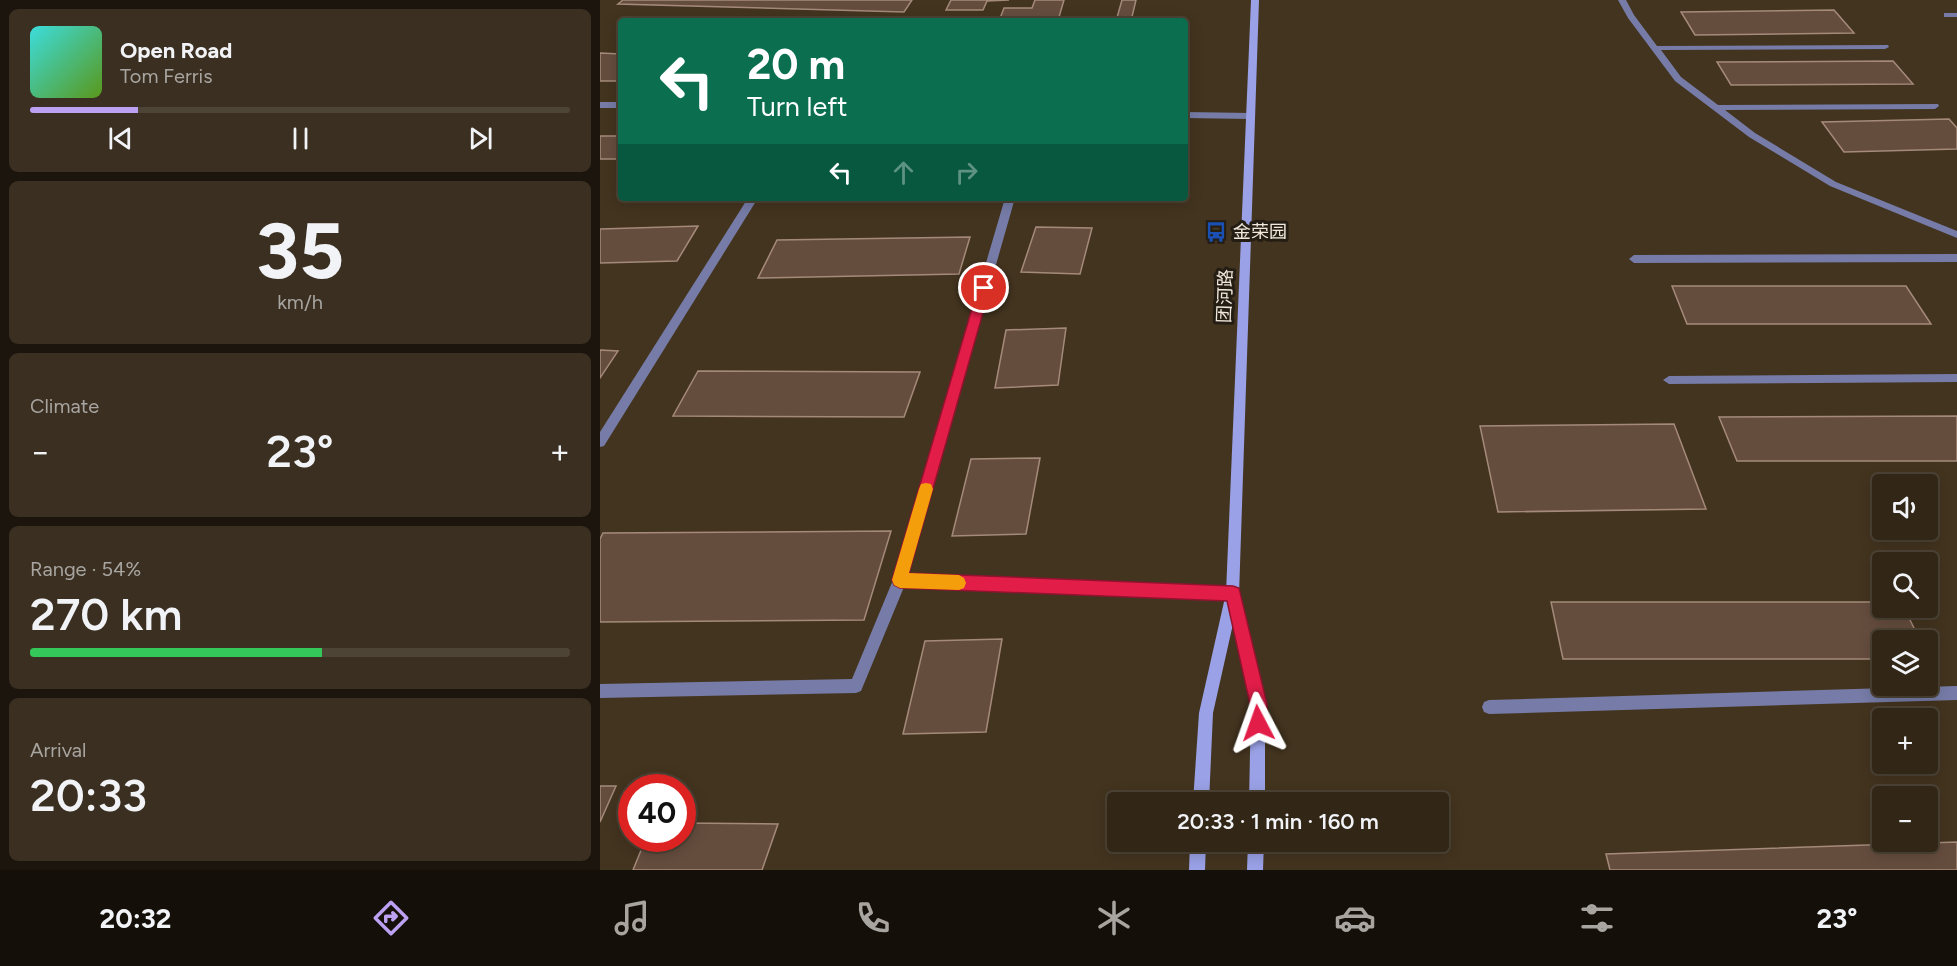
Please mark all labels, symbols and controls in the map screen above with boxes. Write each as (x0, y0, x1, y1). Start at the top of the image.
text: Open Road (120, 37, 232, 64)
text: 20 m (747, 39, 845, 90)
icon: left (648, 42, 726, 120)
text: Tom Ferris (120, 64, 213, 88)
text: Turn left (747, 90, 847, 123)
icon: previous (104, 122, 137, 155)
icon: pause (284, 122, 317, 155)
icon: next (464, 122, 497, 155)
icon: left (824, 156, 857, 189)
icon: ahead (887, 156, 920, 189)
icon: right (950, 156, 983, 189)
text: 35 (256, 204, 344, 298)
bus stop icon: 金荣园 (1204, 220, 1228, 244)
place label: 金荣园 (1233, 221, 1287, 243)
pin (958, 262, 1009, 313)
street label: 团河路 (1213, 269, 1237, 323)
icon: arrive (967, 271, 1000, 304)
text: km/h (277, 290, 323, 314)
text: Climate (30, 394, 99, 418)
text: 23° (266, 424, 334, 478)
text: − (30, 432, 51, 471)
text: + (549, 432, 570, 471)
map controls (1872, 474, 1938, 852)
button: sound (1872, 474, 1938, 540)
button: search (1872, 552, 1938, 618)
text: Range · 54% (30, 557, 141, 581)
text: 270 km (30, 587, 182, 641)
button: layers (1872, 630, 1938, 696)
position arrow (1226, 691, 1290, 755)
button: + (1872, 708, 1938, 774)
text: Arrival (30, 738, 86, 762)
text: 20:33 (30, 768, 147, 822)
speed limit sign: 40 (618, 774, 696, 852)
button: − (1872, 786, 1938, 852)
text: 20:33 · 1 min · 160 m (1177, 808, 1379, 835)
icon: directions (370, 897, 412, 939)
icon: music (611, 897, 653, 939)
icon: phone (852, 897, 894, 939)
icon: climate (1093, 897, 1135, 939)
icon: car (1334, 897, 1376, 939)
icon: filters (1576, 897, 1618, 939)
text: 20:32 (100, 902, 171, 935)
text: 23° (1817, 902, 1857, 935)

